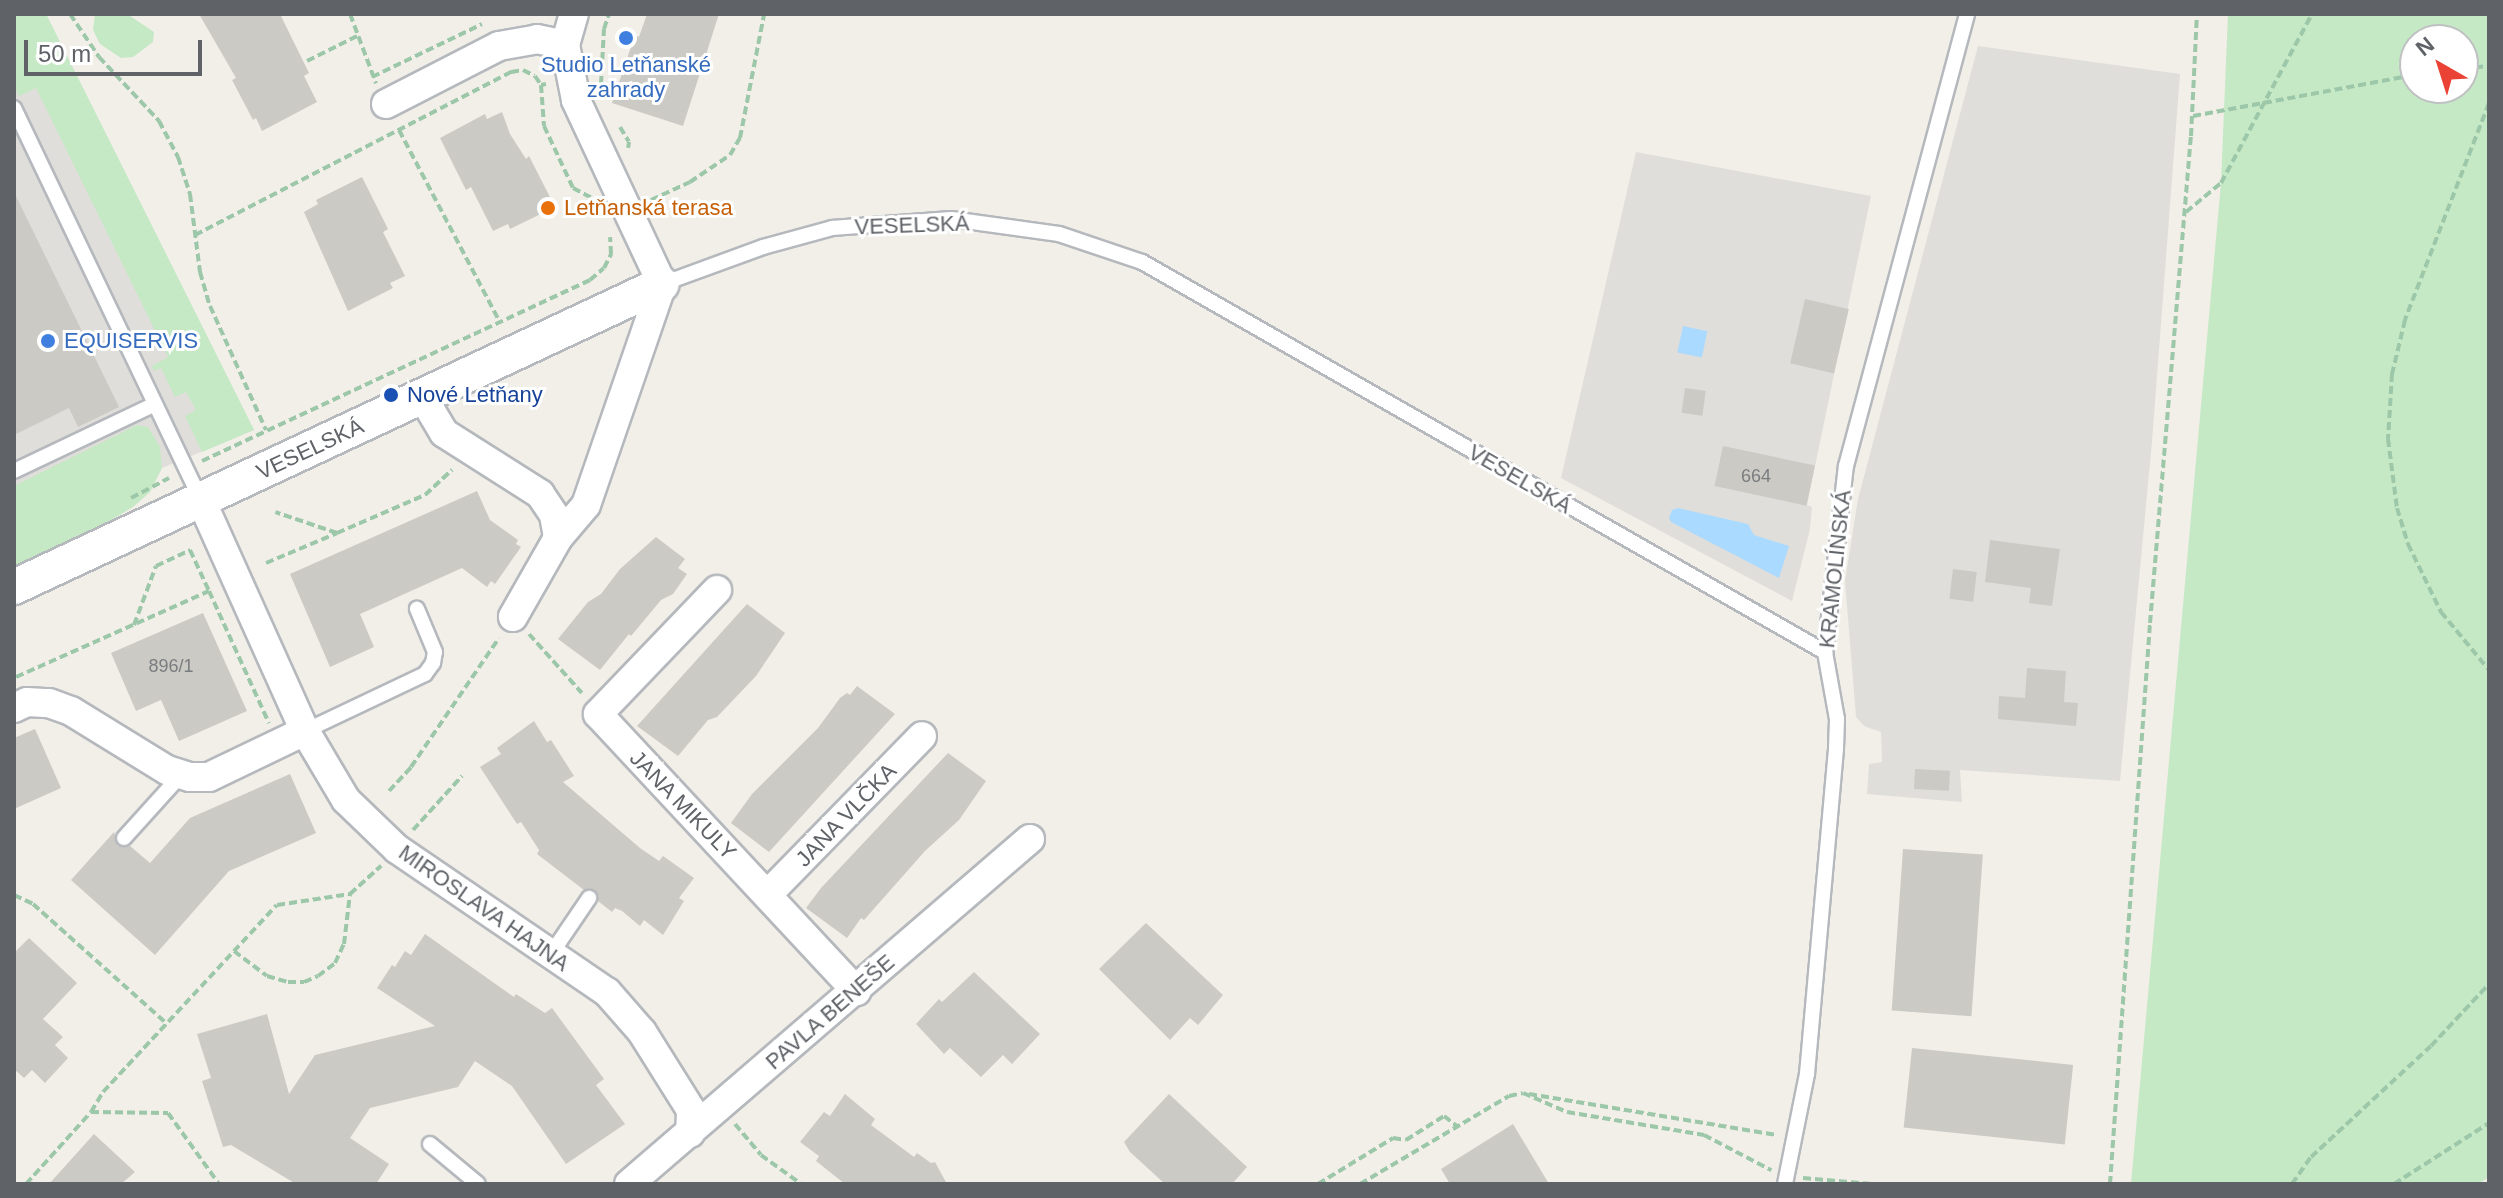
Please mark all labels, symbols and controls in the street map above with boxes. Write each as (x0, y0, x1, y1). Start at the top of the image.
scale bar (28, 24, 206, 74)
north arrow (2399, 24, 2479, 104)
marker: Studio Letňanské zahrady (617, 29, 635, 47)
text: N (2411, 32, 2439, 61)
text: 50 m (38, 40, 91, 67)
place label: Studio Letňanské zahrady (541, 51, 711, 102)
place label: Letňanská terasa (564, 195, 733, 221)
marker: Letňanská terasa (539, 199, 557, 217)
street label: VESELSKÁ (854, 210, 970, 240)
place label: EQUISERVIS (64, 328, 198, 354)
marker: EQUISERVIS (39, 332, 57, 350)
place label: Nové Letňany (407, 382, 543, 408)
marker: Nové Letňany (382, 386, 400, 404)
street label: VESELSKÁ (252, 413, 368, 485)
street label: VESELSKÁ (1464, 439, 1576, 519)
house number: 664 (1741, 465, 1771, 487)
street label: KRAMOLÍNSKÁ (1814, 489, 1856, 649)
house number: 896/1 (148, 655, 194, 677)
street label: JANA MIKULY (624, 745, 742, 865)
street label: JANA VLČKA (790, 757, 902, 873)
street label: MIROSLAVA HAJNA (393, 839, 575, 977)
street label: PAVLA BENEŠE (760, 949, 900, 1075)

